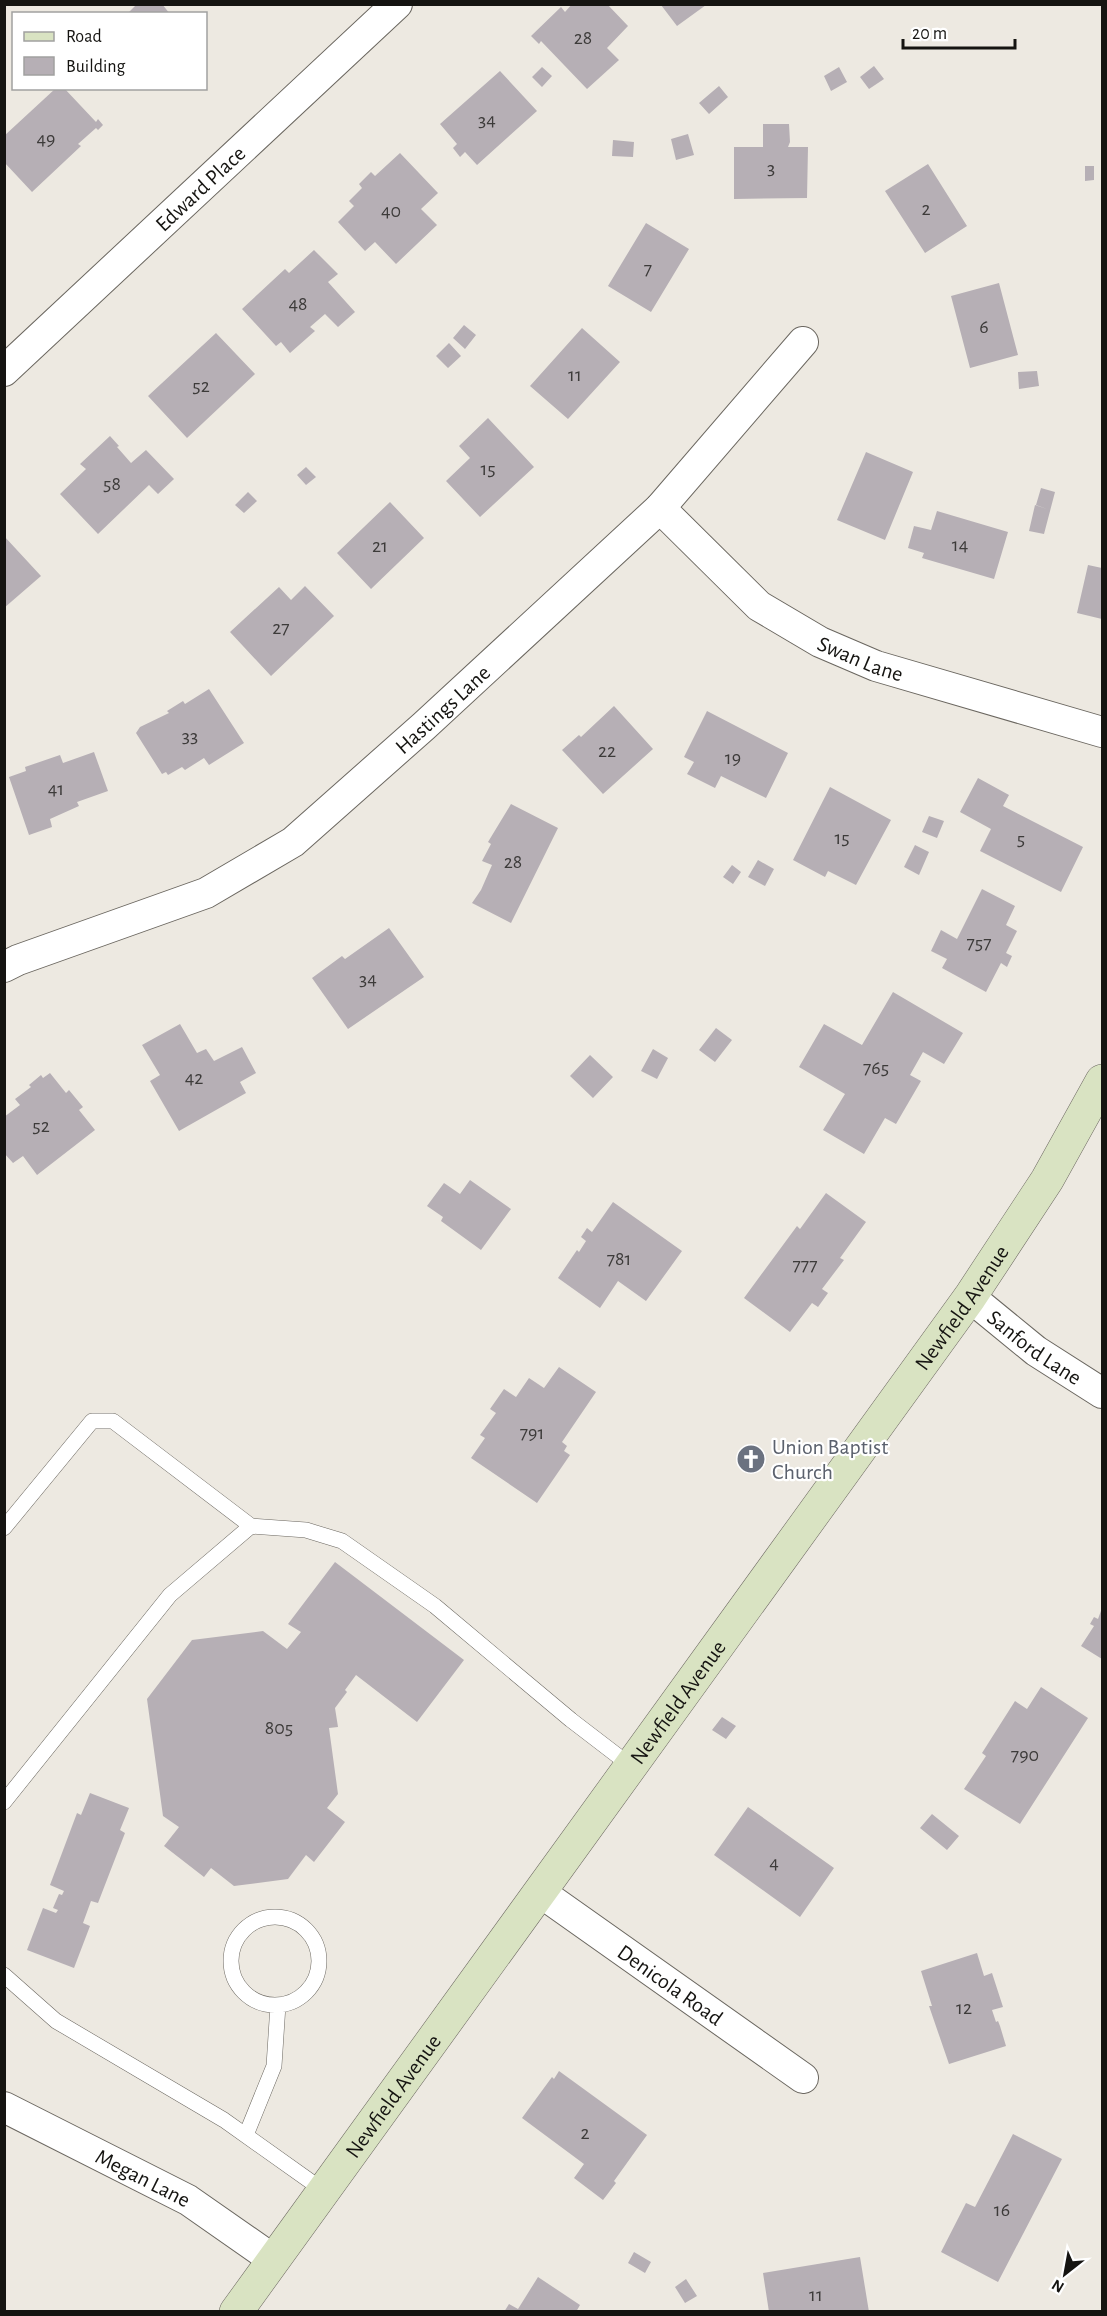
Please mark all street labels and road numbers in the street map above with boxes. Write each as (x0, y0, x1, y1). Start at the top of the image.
street label: Edward Place (152, 142, 250, 236)
street label: Swan Lane (814, 632, 906, 685)
street label: Hastings Lane (391, 661, 494, 758)
street label: Newfield Avenue (911, 1242, 1013, 1374)
street label: Sanford Lane (983, 1306, 1085, 1389)
street label: Newfield Avenue (626, 1637, 730, 1768)
street label: Denicola Road (613, 1941, 727, 2030)
street label: Newfield Avenue (341, 2030, 445, 2162)
street label: Megan Lane (92, 2145, 194, 2211)

